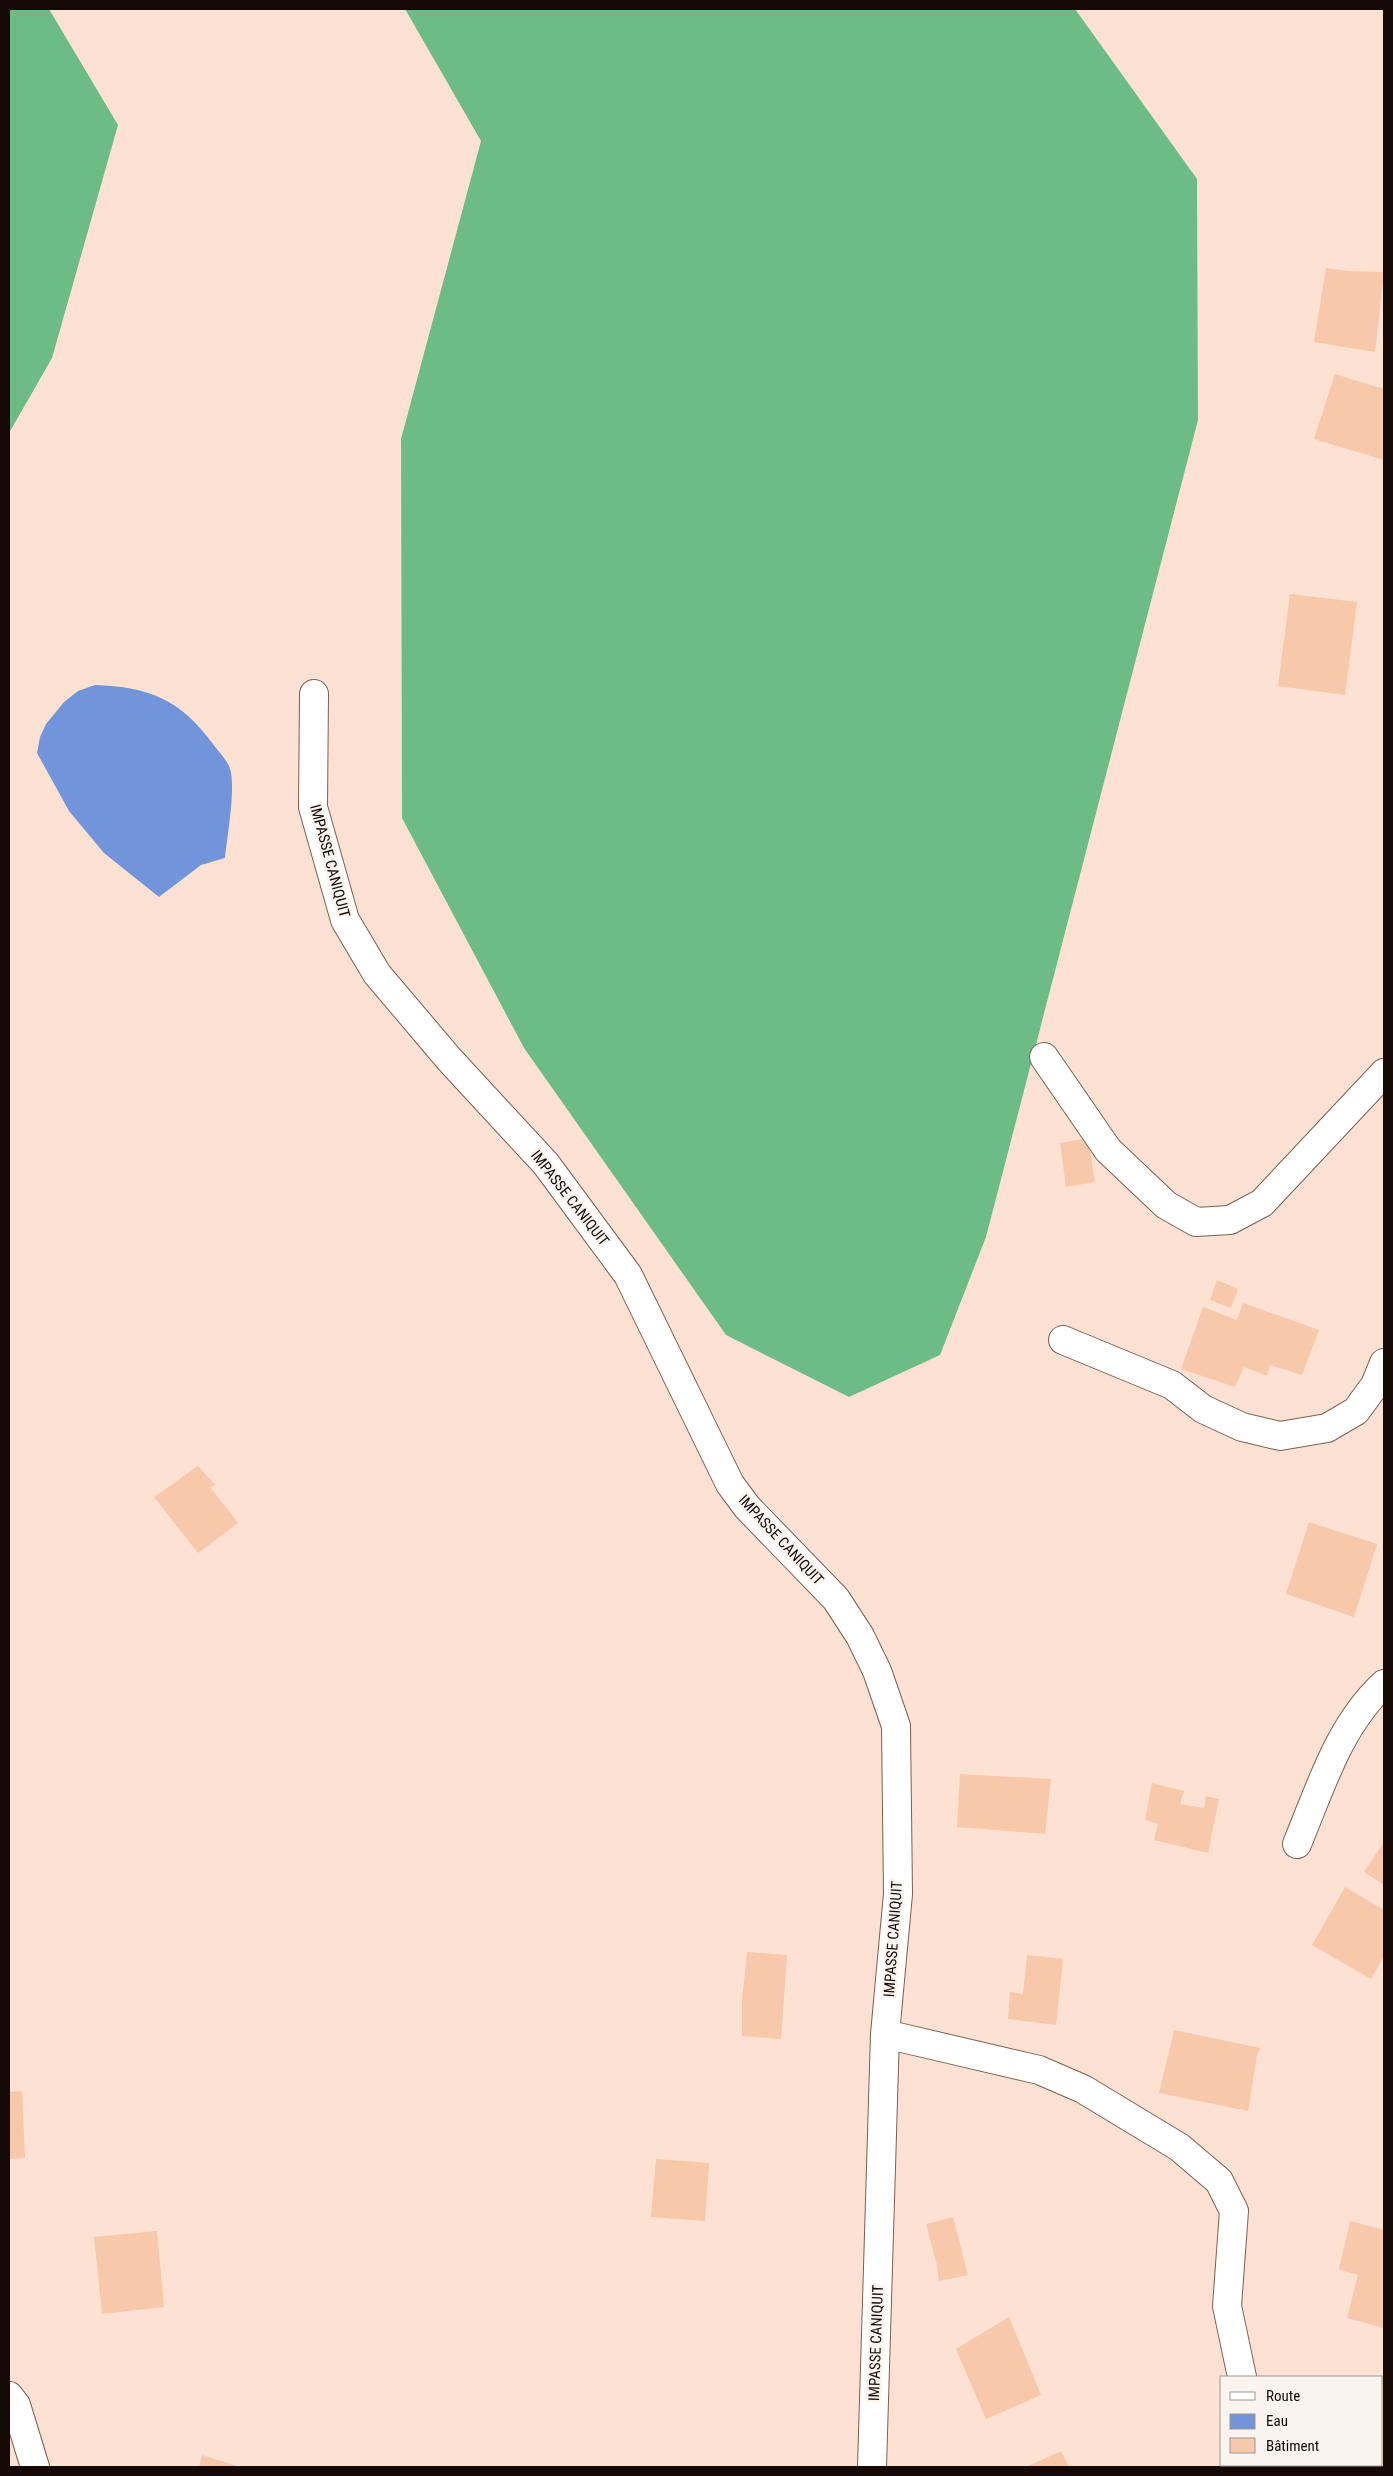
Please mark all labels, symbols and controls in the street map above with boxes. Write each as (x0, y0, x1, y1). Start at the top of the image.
street label: IMPASSE CANIQUIT (306, 802, 354, 920)
street label: IMPASSE CANIQUIT (527, 1147, 613, 1250)
street label: IMPASSE CANIQUIT (735, 1491, 827, 1589)
street label: IMPASSE CANIQUIT (880, 1880, 906, 1998)
street label: IMPASSE CANIQUIT (865, 2284, 887, 2402)
legend (1220, 2376, 1383, 2466)
text: Route (1266, 2387, 1300, 2405)
text: Eau (1266, 2412, 1288, 2430)
text: Bâtiment (1266, 2437, 1319, 2455)

